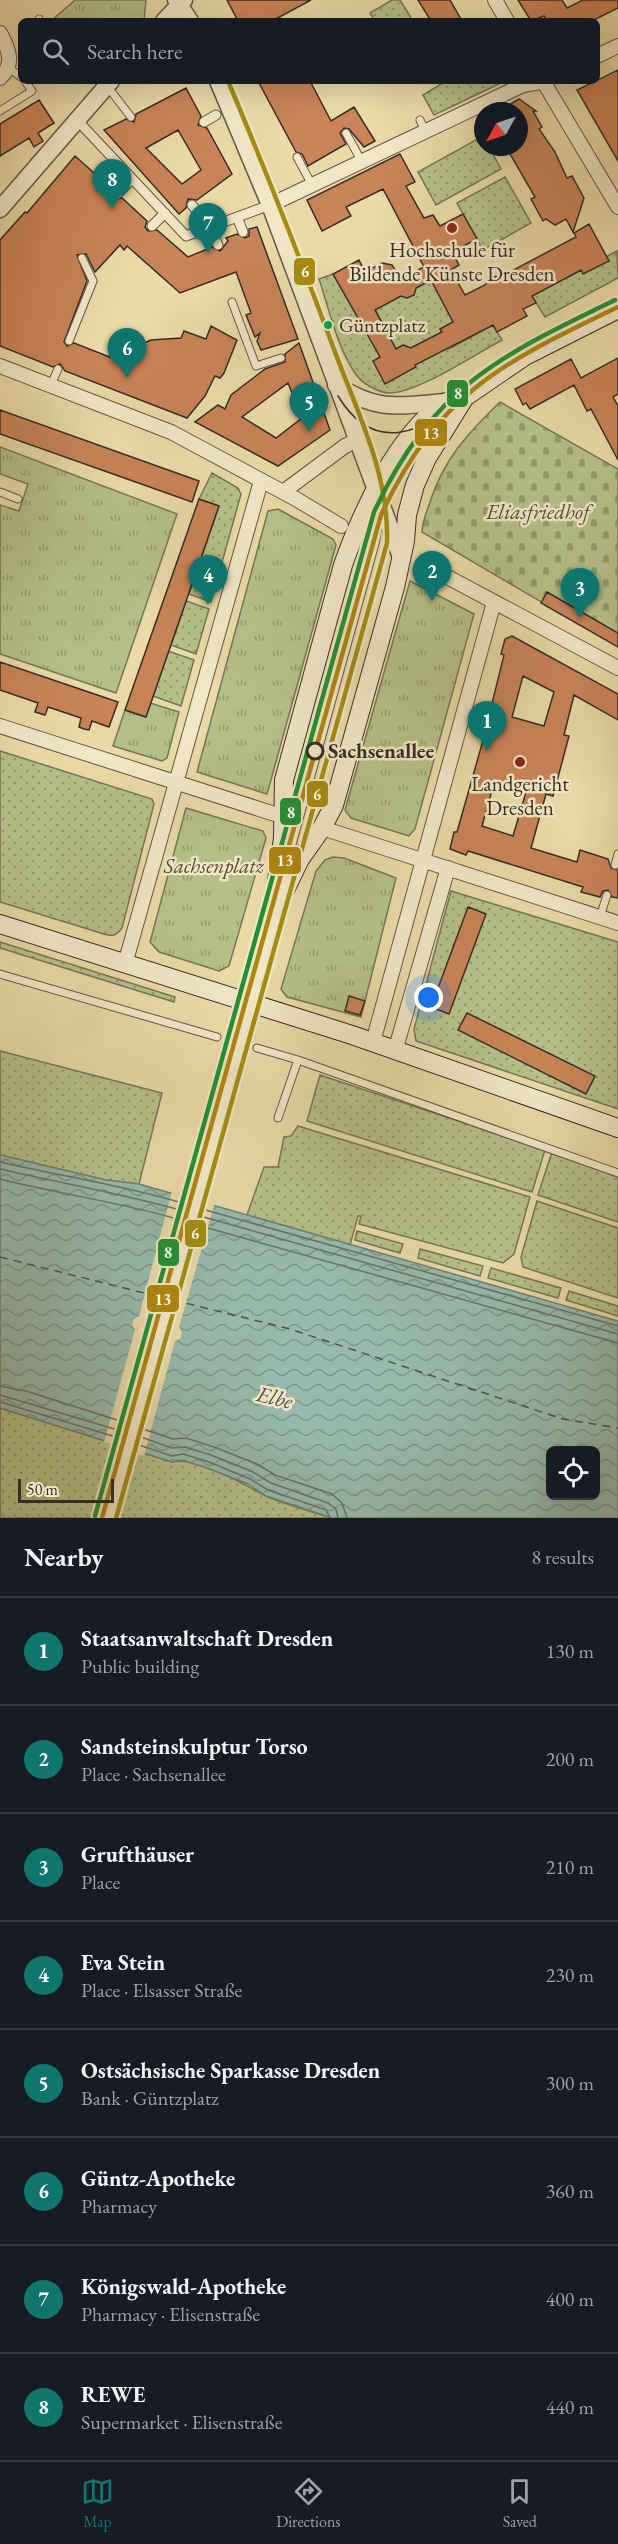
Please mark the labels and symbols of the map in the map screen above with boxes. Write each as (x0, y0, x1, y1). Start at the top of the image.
north arrow (474, 102, 528, 156)
pin: 8 (92, 160, 132, 209)
pin: 7 (188, 204, 228, 253)
marker: Hochschule für Bildende Künste Dresden (445, 221, 459, 235)
place label: Hochschule für Bildende Künste Dresden (349, 236, 555, 287)
line badge: 6 (293, 257, 316, 286)
text: 6 (301, 261, 310, 282)
place label: Güntzplatz (339, 312, 426, 338)
marker: Güntzplatz (322, 319, 334, 331)
pin: 6 (108, 328, 146, 378)
line badge: 8 (446, 379, 469, 408)
pin: 5 (290, 382, 328, 432)
text: 8 (454, 383, 462, 404)
line badge: 13 (414, 418, 448, 447)
text: 13 (423, 423, 439, 444)
park label: Eliasfriedhof (485, 498, 594, 525)
pin: 2 (412, 552, 452, 601)
pin: 4 (188, 556, 228, 605)
pin: 3 (560, 568, 600, 618)
pin: 1 (468, 702, 506, 751)
place label: Sachsenallee (328, 737, 435, 764)
marker: Sachsenallee (306, 742, 324, 760)
marker: Landgericht Dresden (513, 755, 527, 769)
place label: Landgericht Dresden (471, 770, 569, 821)
line badge: 6 (306, 780, 329, 808)
text: 6 (313, 784, 322, 805)
line badge: 8 (279, 797, 302, 826)
text: 8 (287, 802, 295, 823)
line badge: 13 (268, 846, 302, 875)
text: 13 (277, 850, 293, 871)
park label: Sachsenplatz (163, 852, 265, 879)
your location (414, 983, 443, 1012)
line badge: 6 (184, 1219, 207, 1248)
text: 6 (191, 1223, 200, 1244)
line badge: 8 (157, 1238, 180, 1267)
text: 8 (164, 1242, 172, 1263)
line badge: 13 (146, 1284, 180, 1313)
text: 13 (155, 1289, 171, 1310)
water label: Elbe (253, 1379, 296, 1416)
scale bar (18, 1476, 114, 1504)

